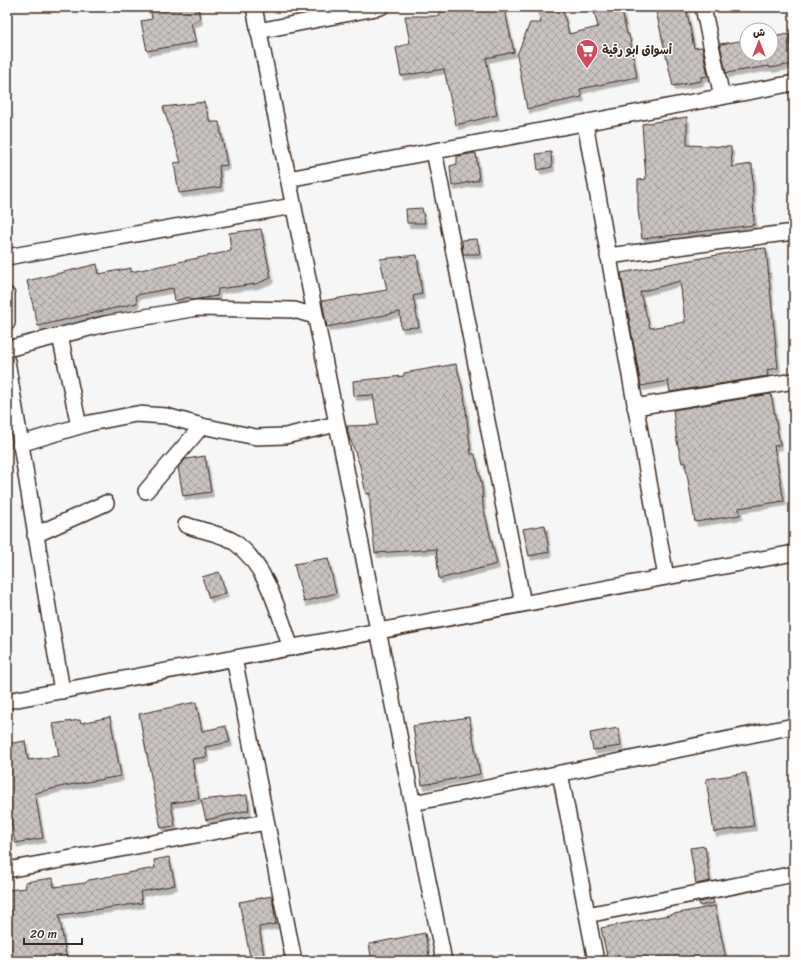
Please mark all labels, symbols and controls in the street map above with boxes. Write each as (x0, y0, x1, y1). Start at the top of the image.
north arrow (739, 22, 779, 62)
text: ش (753, 23, 765, 42)
supermarket icon: أسواق ابو رقية (574, 37, 600, 70)
place label: أسواق ابو رقية (602, 39, 673, 61)
scale bar (24, 920, 82, 946)
text: 20 m (30, 923, 57, 945)

